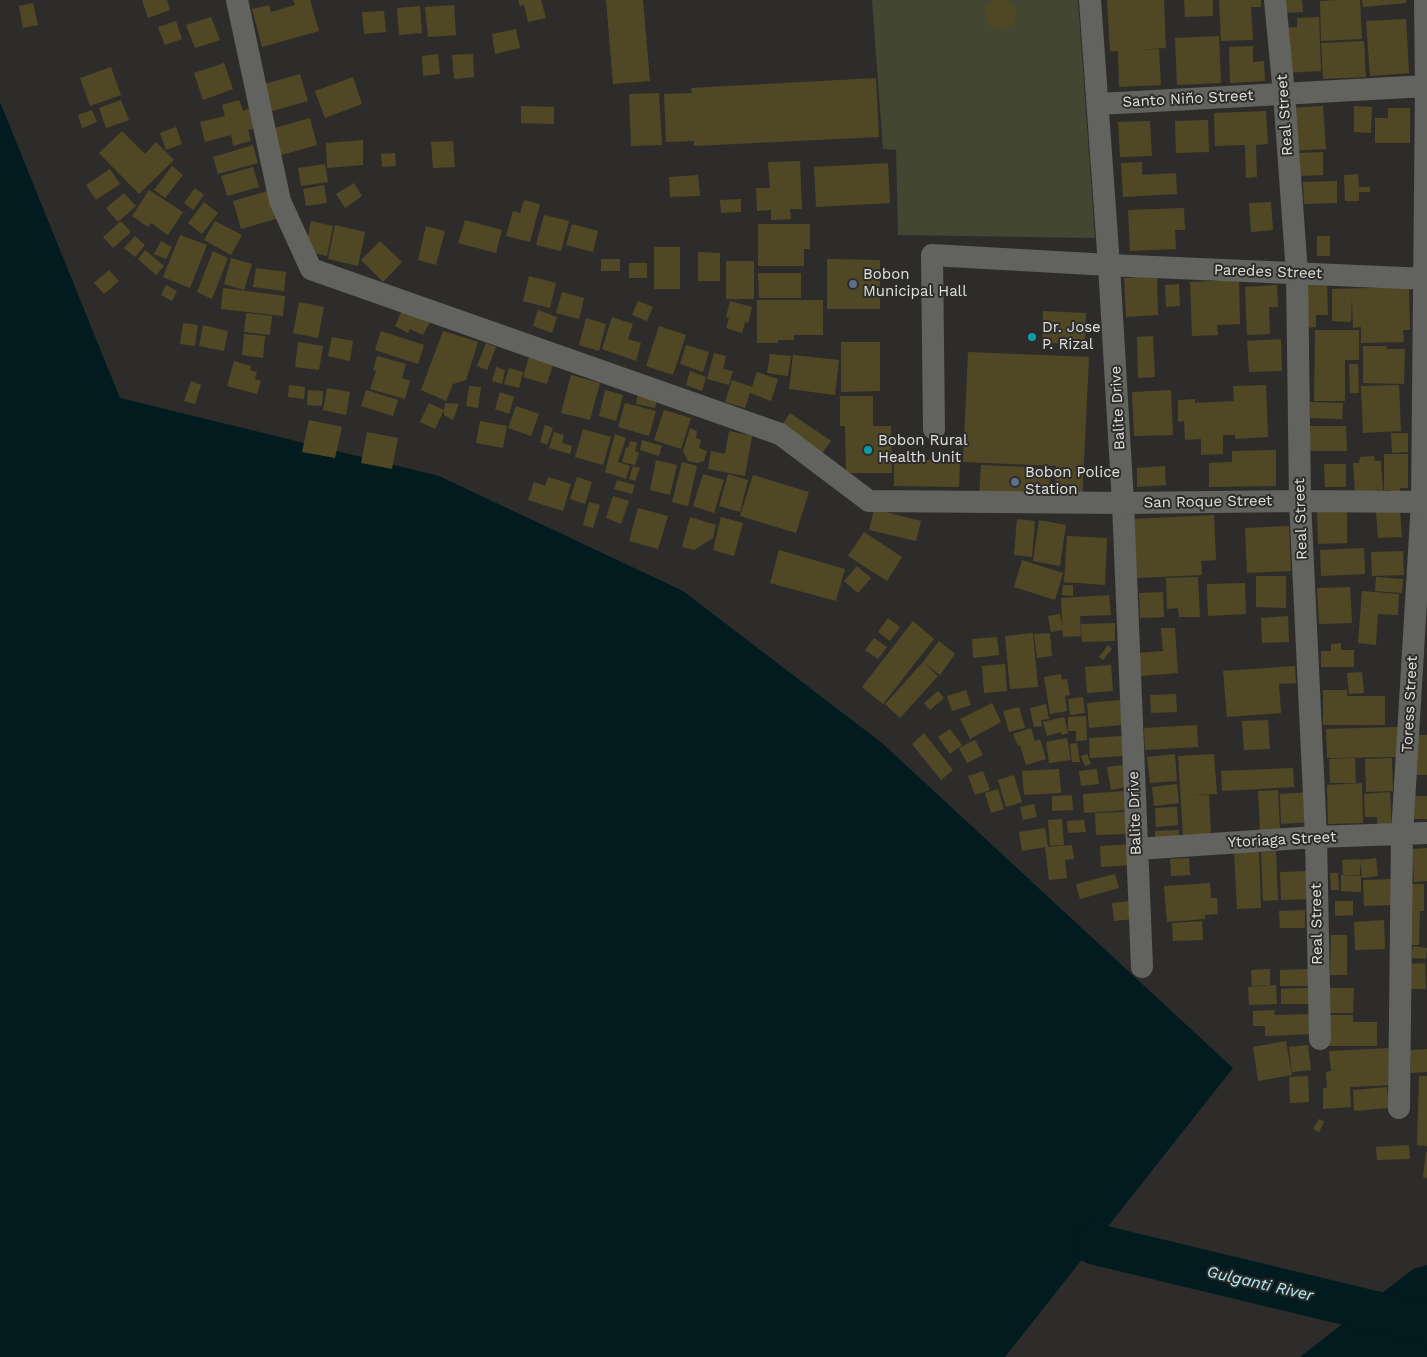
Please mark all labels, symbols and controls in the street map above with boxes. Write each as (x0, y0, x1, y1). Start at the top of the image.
street label: Real Street (1273, 74, 1297, 156)
street label: Santo Niño Street (1122, 87, 1254, 111)
street label: Paredes Street (1214, 261, 1322, 283)
place label: Bobon Municipal Hall (863, 266, 967, 301)
marker: Bobon Municipal Hall (847, 278, 859, 290)
place label: Dr. Jose P. Rizal (1042, 319, 1101, 354)
marker: Dr. Jose P. Rizal (1026, 331, 1038, 343)
street label: Balite Drive (1107, 365, 1129, 451)
place label: Bobon Rural Health Unit (878, 432, 968, 467)
marker: Bobon Rural Health Unit (862, 444, 874, 456)
place label: Bobon Police Station (1025, 464, 1120, 499)
marker: Bobon Police Station (1009, 476, 1021, 488)
street label: Real Street (1291, 478, 1311, 560)
street label: San Roque Street (1144, 492, 1272, 512)
street label: Toress Street (1398, 655, 1422, 753)
street label: Balite Drive (1125, 771, 1145, 855)
street label: Ytoriaga Street (1227, 828, 1337, 852)
street label: Real Street (1307, 883, 1327, 965)
water label: Gulganti River (1205, 1262, 1315, 1306)

